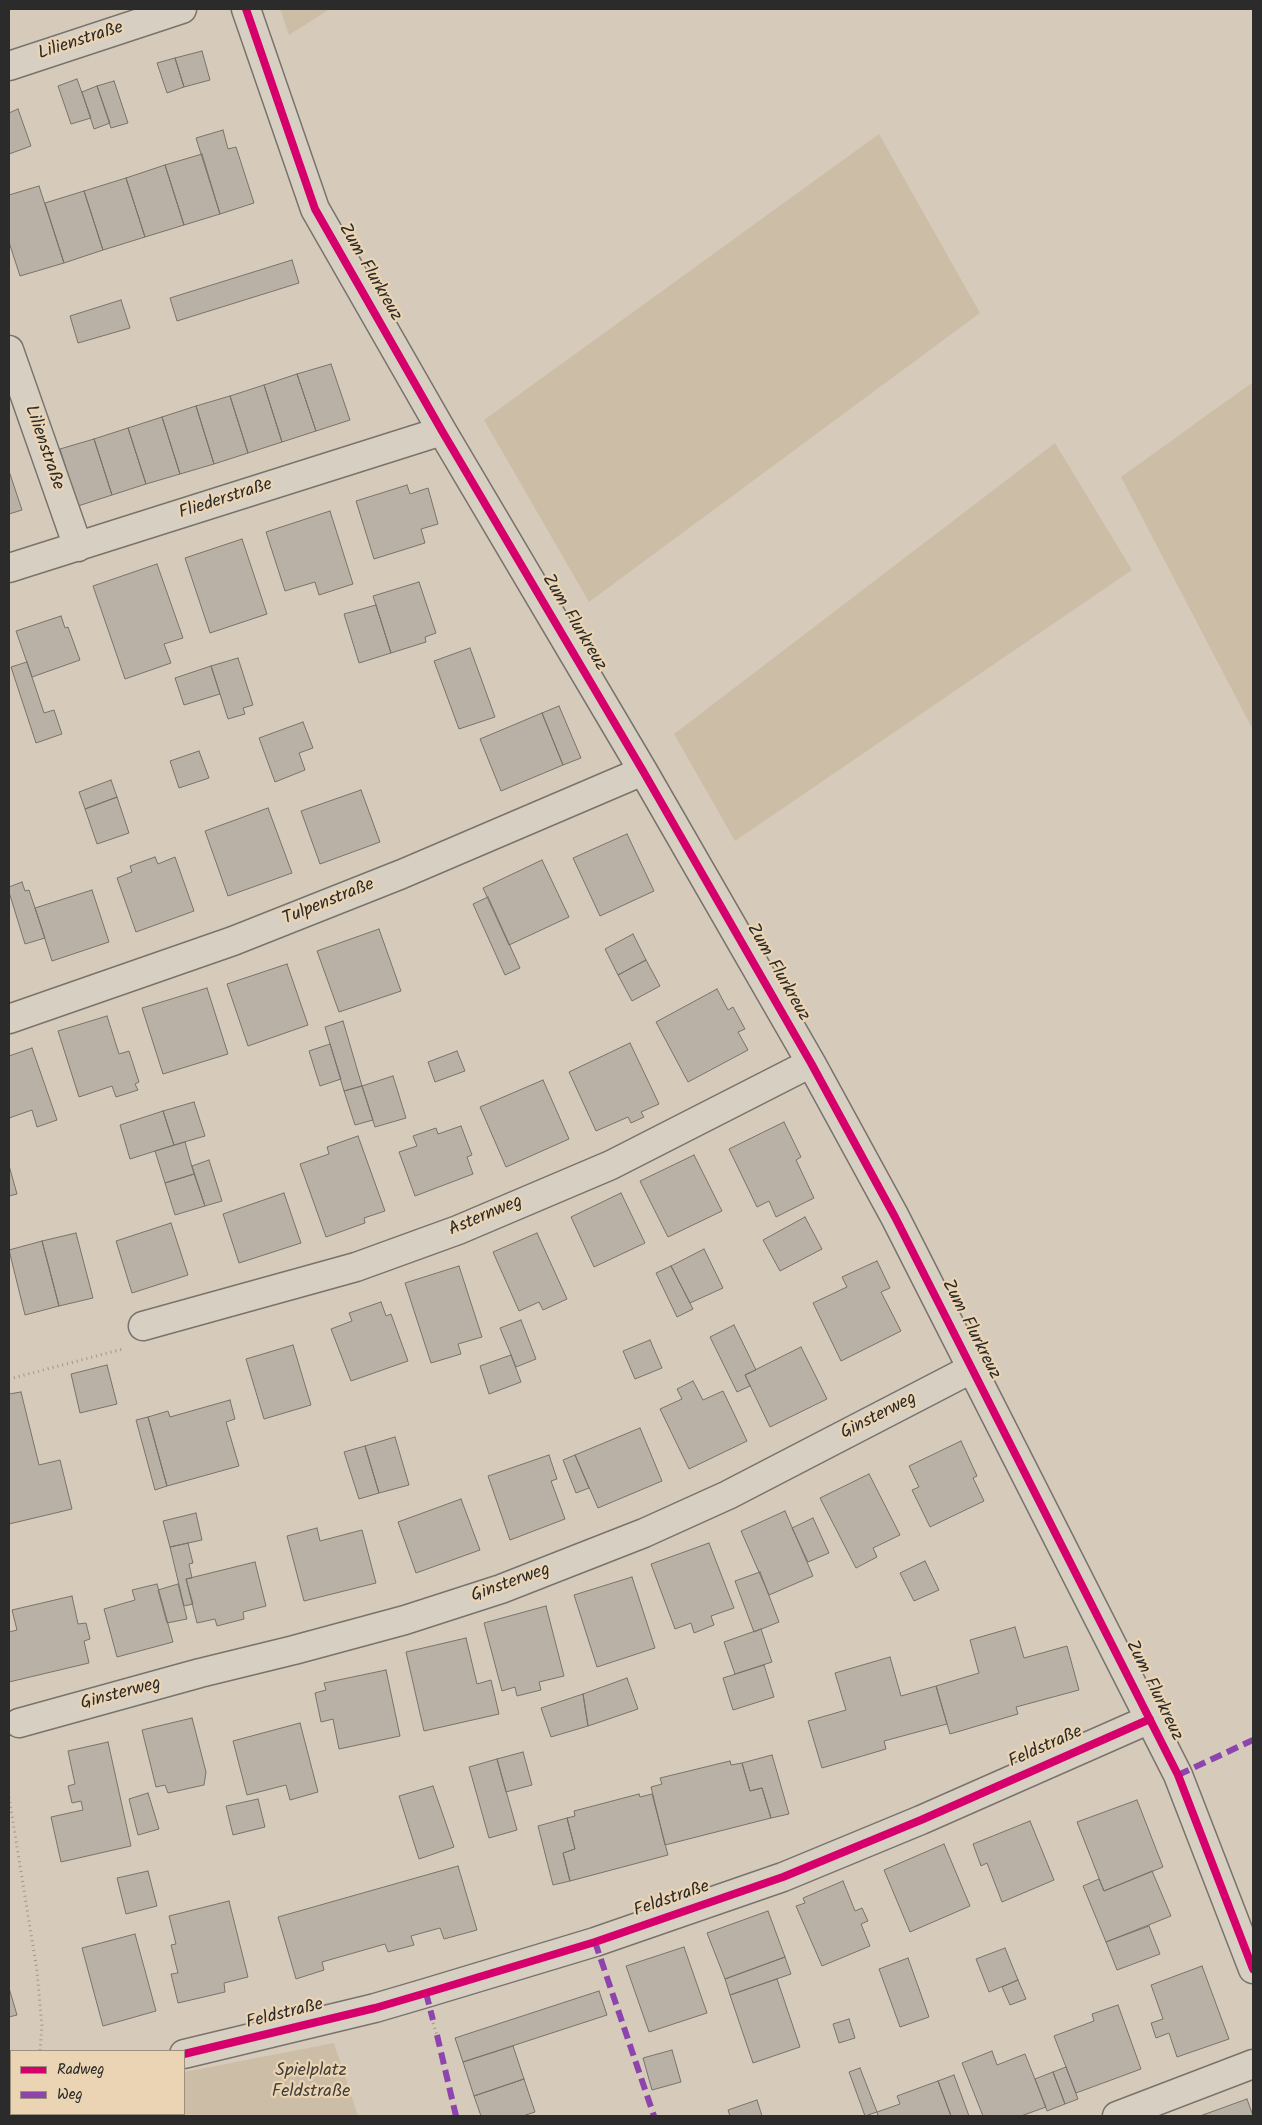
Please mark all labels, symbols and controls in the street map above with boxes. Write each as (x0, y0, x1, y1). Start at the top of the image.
street label: Lilienstraße (36, 18, 126, 66)
street label: Zum Flurkreuz (332, 220, 406, 326)
street label: Lilienstraße (18, 403, 68, 493)
street label: Fliederstraße (177, 475, 275, 525)
street label: Zum Flurkreuz (536, 571, 610, 675)
street label: Tulpenstraße (280, 875, 378, 931)
street label: Zum Flurkreuz (740, 920, 814, 1026)
street label: Asternweg (446, 1192, 526, 1242)
street label: Zum Flurkreuz (936, 1277, 1004, 1383)
street label: Ginsterweg (837, 1389, 921, 1445)
street label: Ginsterweg (469, 1560, 553, 1608)
street label: Zum Flurkreuz (1119, 1637, 1187, 1745)
street label: Ginsterweg (78, 1674, 164, 1716)
street label: Feldstraße (1006, 1722, 1086, 1774)
street label: Feldstraße (631, 1877, 713, 1923)
street label: Feldstraße (244, 1995, 326, 2035)
legend (10, 2050, 185, 2115)
text: Radweg (57, 2058, 104, 2082)
park label: Spielplatz Feldstraße (272, 2061, 350, 2104)
text: Weg (57, 2083, 83, 2107)

